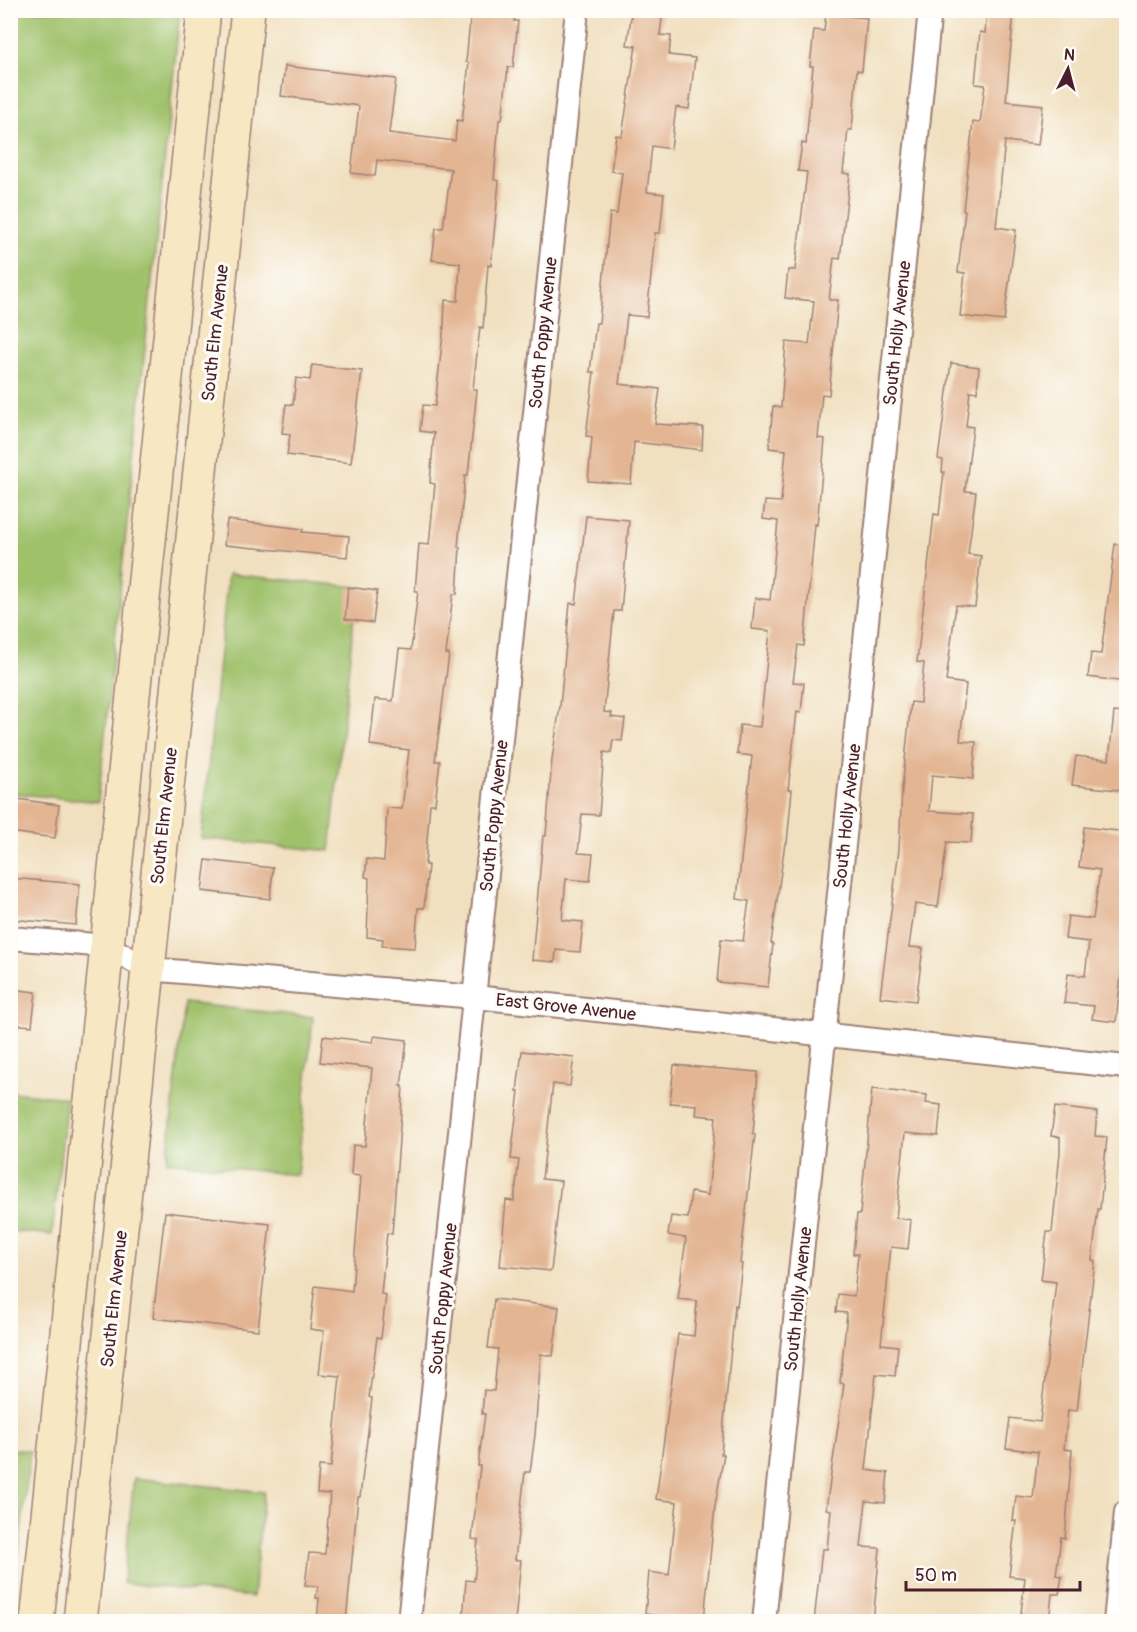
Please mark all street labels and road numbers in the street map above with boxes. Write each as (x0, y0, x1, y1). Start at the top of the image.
street label: South Poppy Avenue (524, 256, 563, 410)
street label: South Holly Avenue (878, 259, 917, 407)
street label: South Elm Avenue (197, 263, 234, 403)
street label: South Poppy Avenue (475, 739, 514, 893)
street label: South Holly Avenue (828, 742, 867, 890)
street label: South Elm Avenue (146, 746, 183, 886)
street label: East Grove Avenue (495, 989, 637, 1026)
street label: South Poppy Avenue (424, 1222, 463, 1376)
street label: South Holly Avenue (779, 1225, 818, 1373)
street label: South Elm Avenue (96, 1229, 133, 1369)

